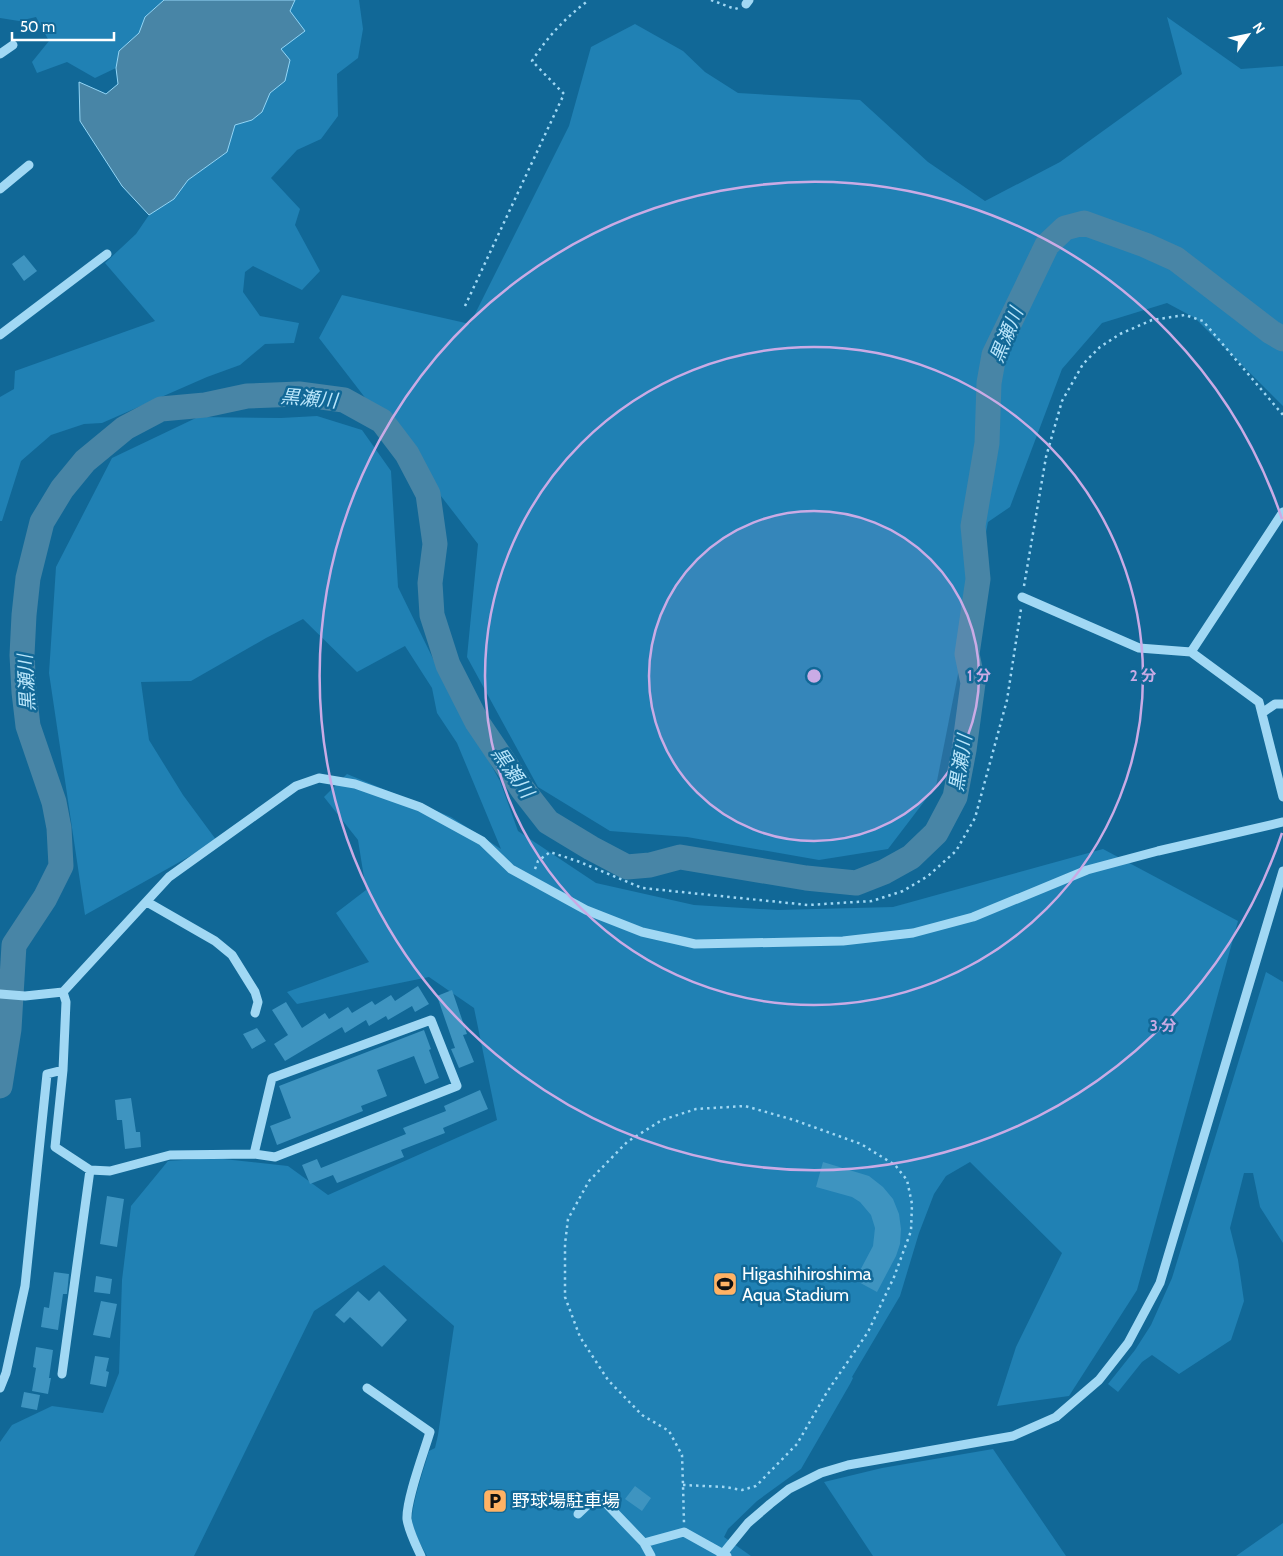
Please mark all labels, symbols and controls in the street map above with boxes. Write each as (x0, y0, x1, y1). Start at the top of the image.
scale bar (12, 10, 115, 42)
north arrow (1223, 10, 1273, 60)
text: 50 m (20, 18, 55, 36)
text: N (1249, 19, 1269, 37)
water label: 黒瀬川 (985, 303, 1029, 366)
water label: 黒瀬川 (280, 385, 340, 413)
water label: 黒瀬川 (13, 652, 39, 712)
centre of rings (805, 667, 823, 685)
text: 1 分 (967, 667, 991, 685)
text: 2 分 (1130, 667, 1156, 685)
water label: 黒瀬川 (945, 731, 977, 793)
water label: 黒瀬川 (487, 742, 540, 804)
text: 3 分 (1150, 1017, 1176, 1035)
place label: Higashihiroshima Aqua Stadium (742, 1263, 872, 1306)
sports icon: Higashihiroshima Aqua Stadium (712, 1271, 738, 1297)
parking icon: 野球場駐車場 (482, 1488, 508, 1514)
place label: 野球場駐車場 (512, 1490, 620, 1512)

